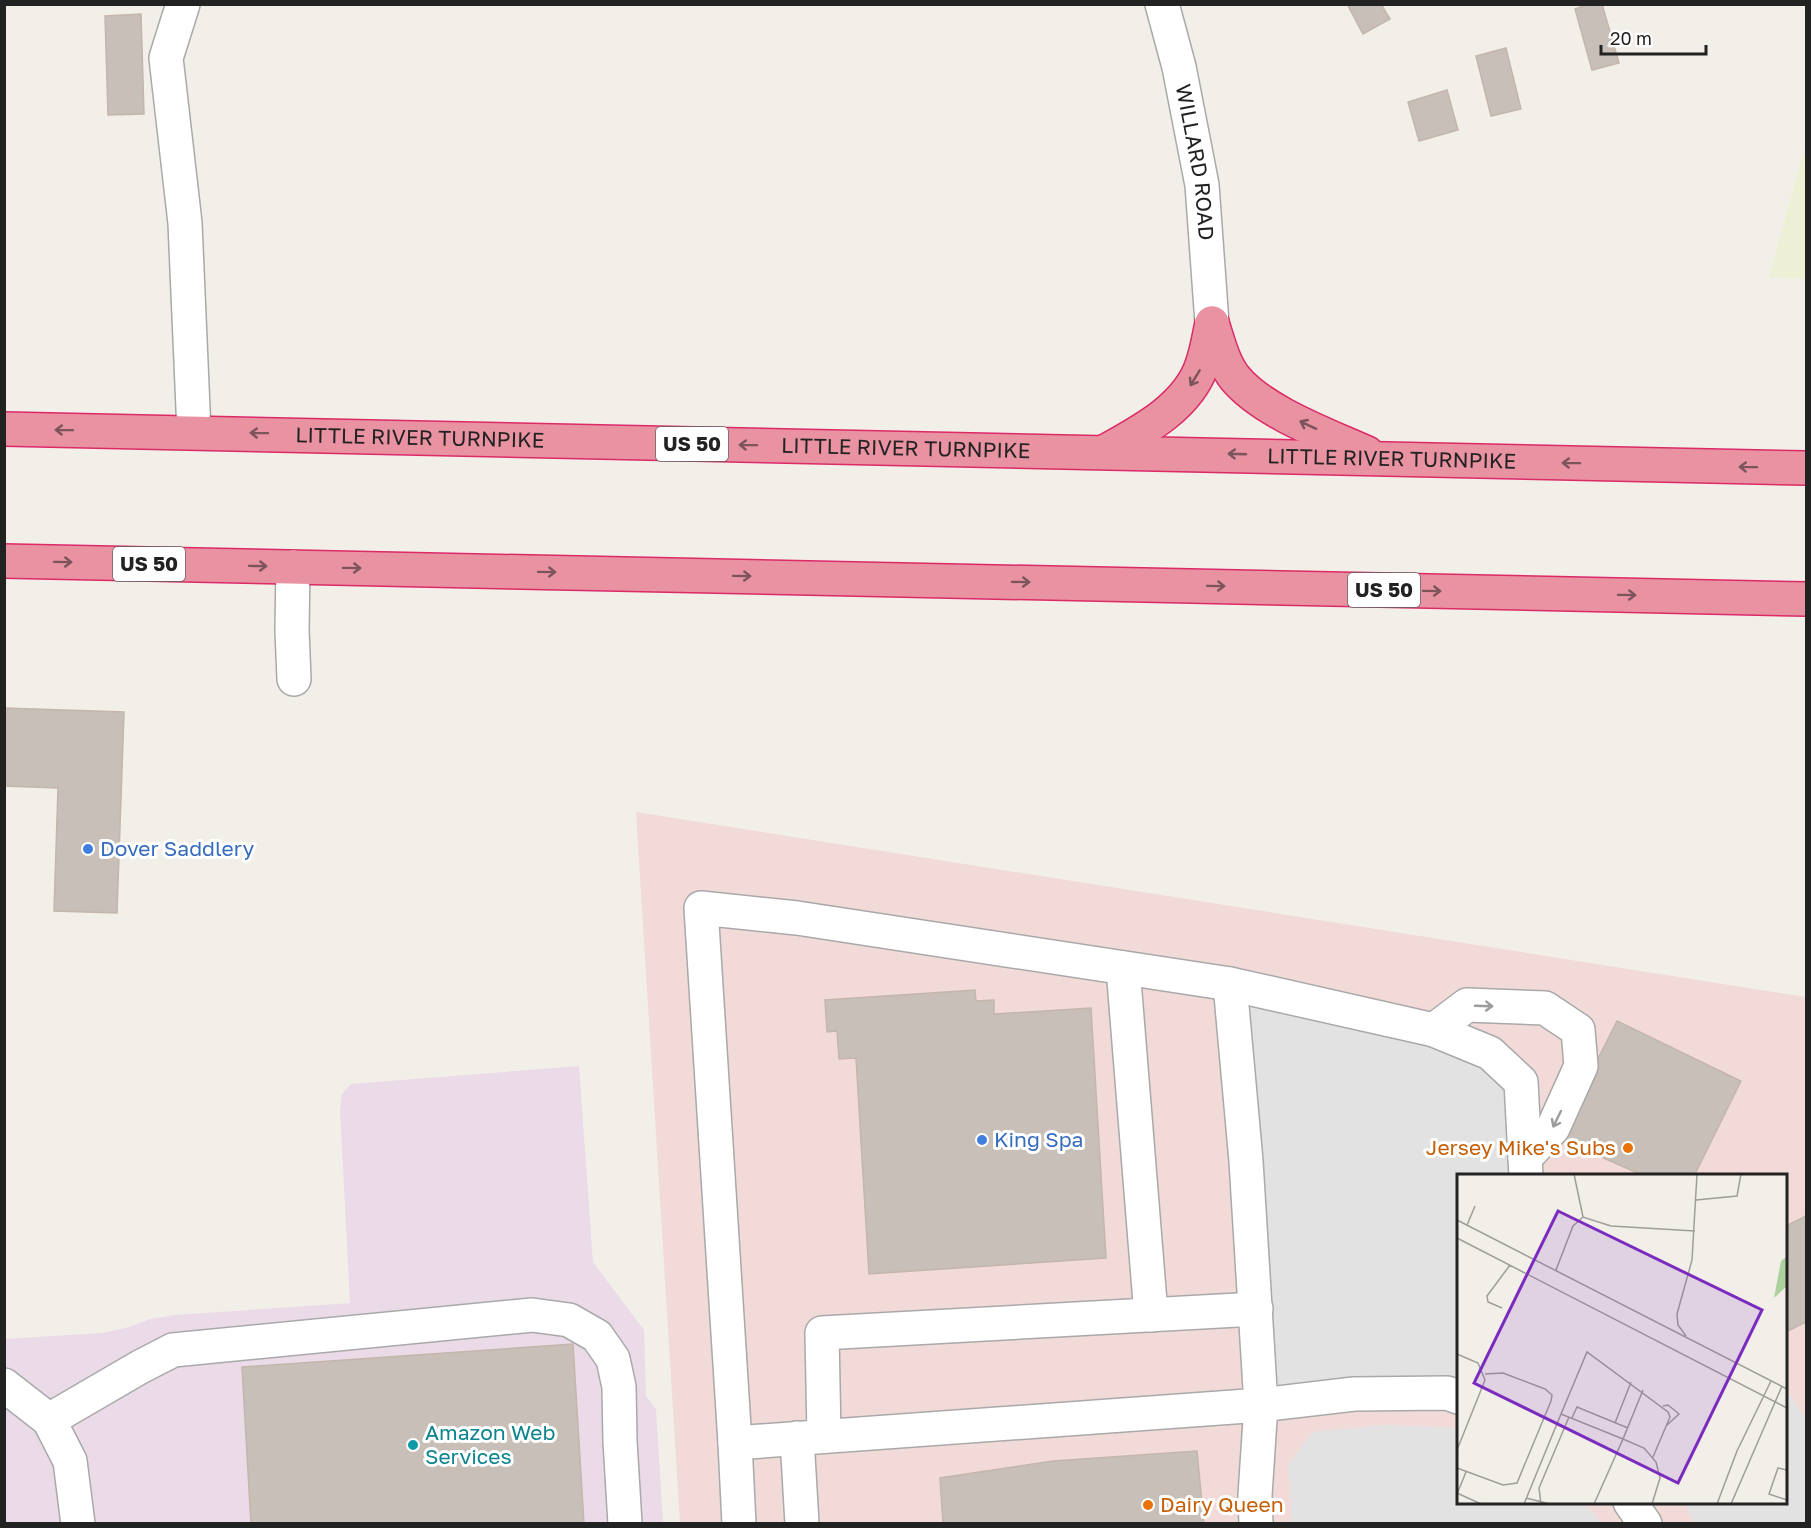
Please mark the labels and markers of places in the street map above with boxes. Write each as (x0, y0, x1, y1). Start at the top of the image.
place label: Dover Saddlery (100, 835, 254, 861)
marker: Dover Saddlery (81, 842, 95, 856)
place label: King Spa (994, 1126, 1083, 1152)
marker: King Spa (975, 1133, 989, 1147)
place label: Jersey Mike's Subs (1426, 1134, 1616, 1160)
marker: Jersey Mike's Subs (1621, 1141, 1635, 1155)
place label: Amazon Web Services (425, 1419, 555, 1469)
marker: Amazon Web Services (406, 1438, 420, 1452)
place label: Dairy Queen (1160, 1491, 1284, 1517)
marker: Dairy Queen (1141, 1498, 1155, 1512)

